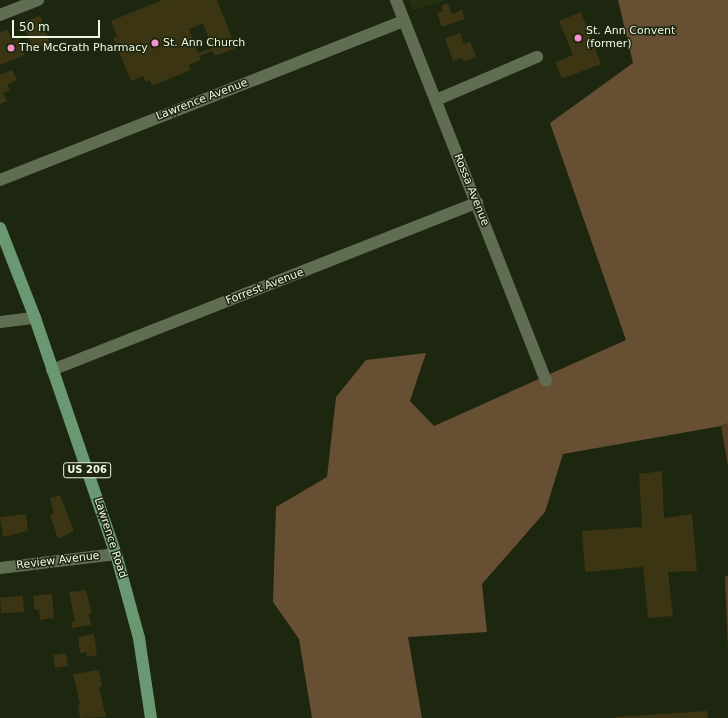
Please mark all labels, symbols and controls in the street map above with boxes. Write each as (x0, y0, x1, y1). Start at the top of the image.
scale bar (14, 12, 102, 38)
text: 50 m (19, 20, 50, 34)
place label: St. Ann Convent (former) (586, 25, 675, 51)
marker: St. Ann Convent (former) (573, 33, 583, 43)
place label: St. Ann Church (163, 36, 245, 50)
marker: St. Ann Church (150, 38, 160, 48)
place label: The McGrath Pharmacy (19, 41, 148, 55)
marker: The McGrath Pharmacy (6, 43, 16, 53)
street label: Lawrence Avenue (154, 76, 250, 124)
street label: Rossa Avenue (451, 152, 491, 228)
street label: Forrest Avenue (224, 266, 306, 308)
road number: US 206 (63, 462, 111, 478)
street label: Lawrence Road (91, 496, 129, 580)
street label: Review Avenue (16, 549, 100, 573)

